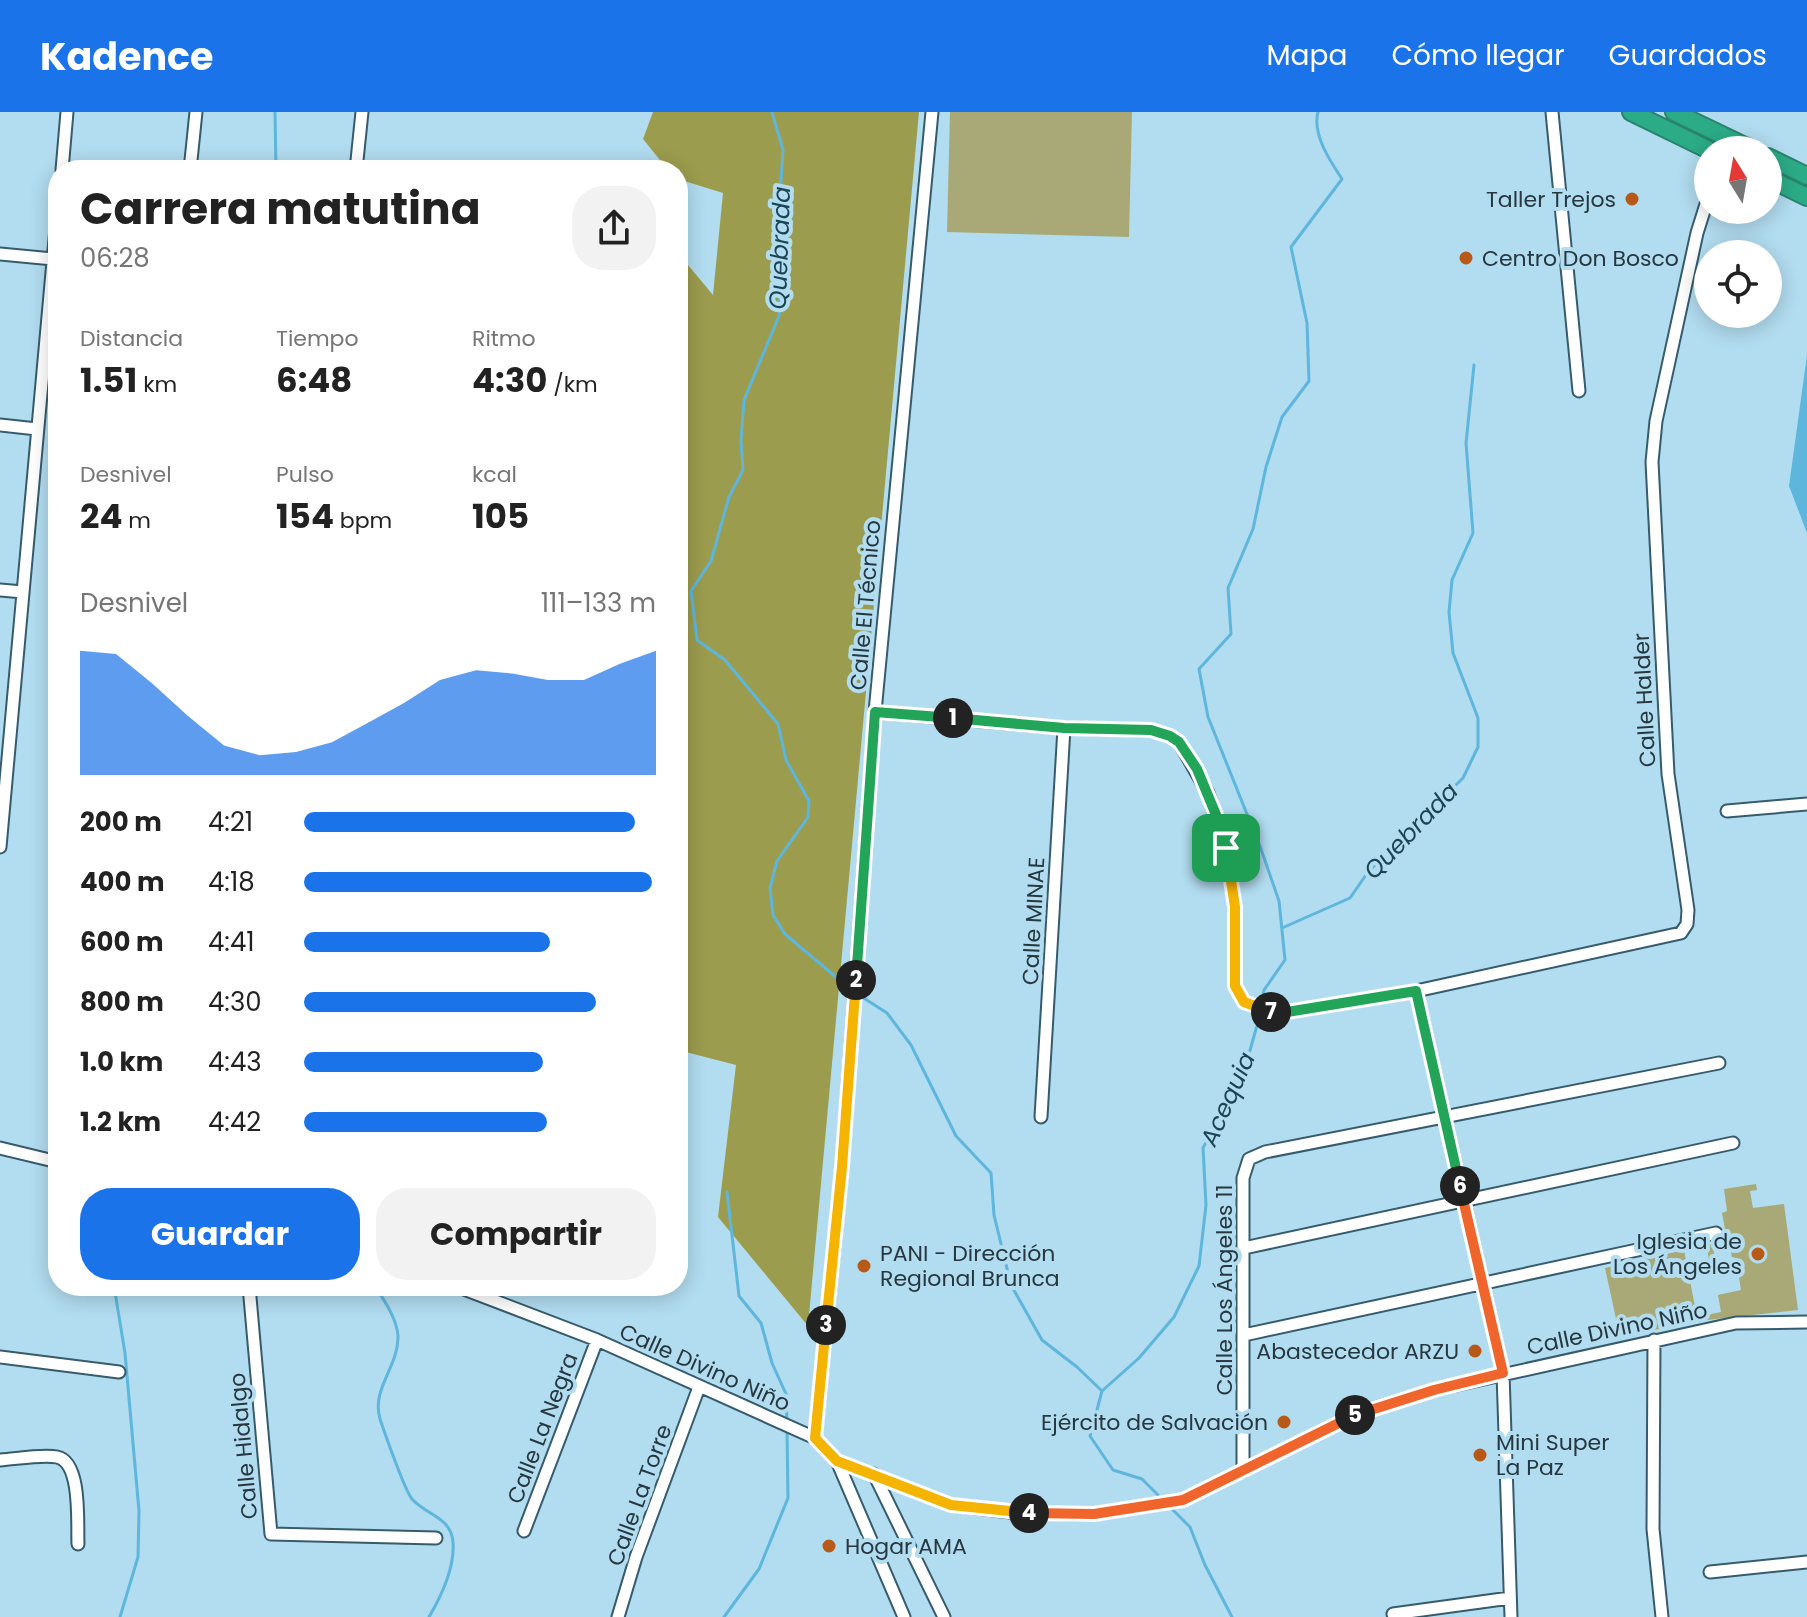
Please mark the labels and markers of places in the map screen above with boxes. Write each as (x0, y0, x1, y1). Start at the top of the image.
place label: Taller Trejos (1486, 184, 1616, 215)
marker: Taller Trejos (1623, 190, 1641, 208)
place label: Centro Don Bosco (1482, 243, 1679, 274)
marker: Centro Don Bosco (1457, 249, 1475, 267)
pin: 1 (933, 698, 973, 738)
pin (1192, 814, 1260, 882)
pin: 2 (836, 960, 876, 1000)
pin: 7 (1251, 992, 1291, 1032)
pin: 6 (1440, 1166, 1480, 1206)
place label: Iglesia de Los Ángeles (1613, 1226, 1742, 1282)
place label: PANI - Dirección Regional Brunca (880, 1238, 1060, 1294)
marker: Iglesia de Los Ángeles (1749, 1245, 1767, 1263)
marker: PANI - Dirección Regional Brunca (855, 1257, 873, 1275)
pin: 3 (806, 1305, 846, 1345)
place label: Abastecedor ARZU (1256, 1336, 1459, 1367)
marker: Abastecedor ARZU (1466, 1342, 1484, 1360)
pin: 5 (1335, 1395, 1375, 1435)
place label: Ejército de Salvación (1041, 1407, 1268, 1438)
marker: Ejército de Salvación (1275, 1413, 1293, 1431)
place label: Mini Super La Paz (1496, 1427, 1609, 1483)
marker: Mini Super La Paz (1471, 1446, 1489, 1464)
pin: 4 (1009, 1493, 1049, 1533)
place label: Hogar AMA (845, 1531, 967, 1562)
marker: Hogar AMA (820, 1537, 838, 1555)

